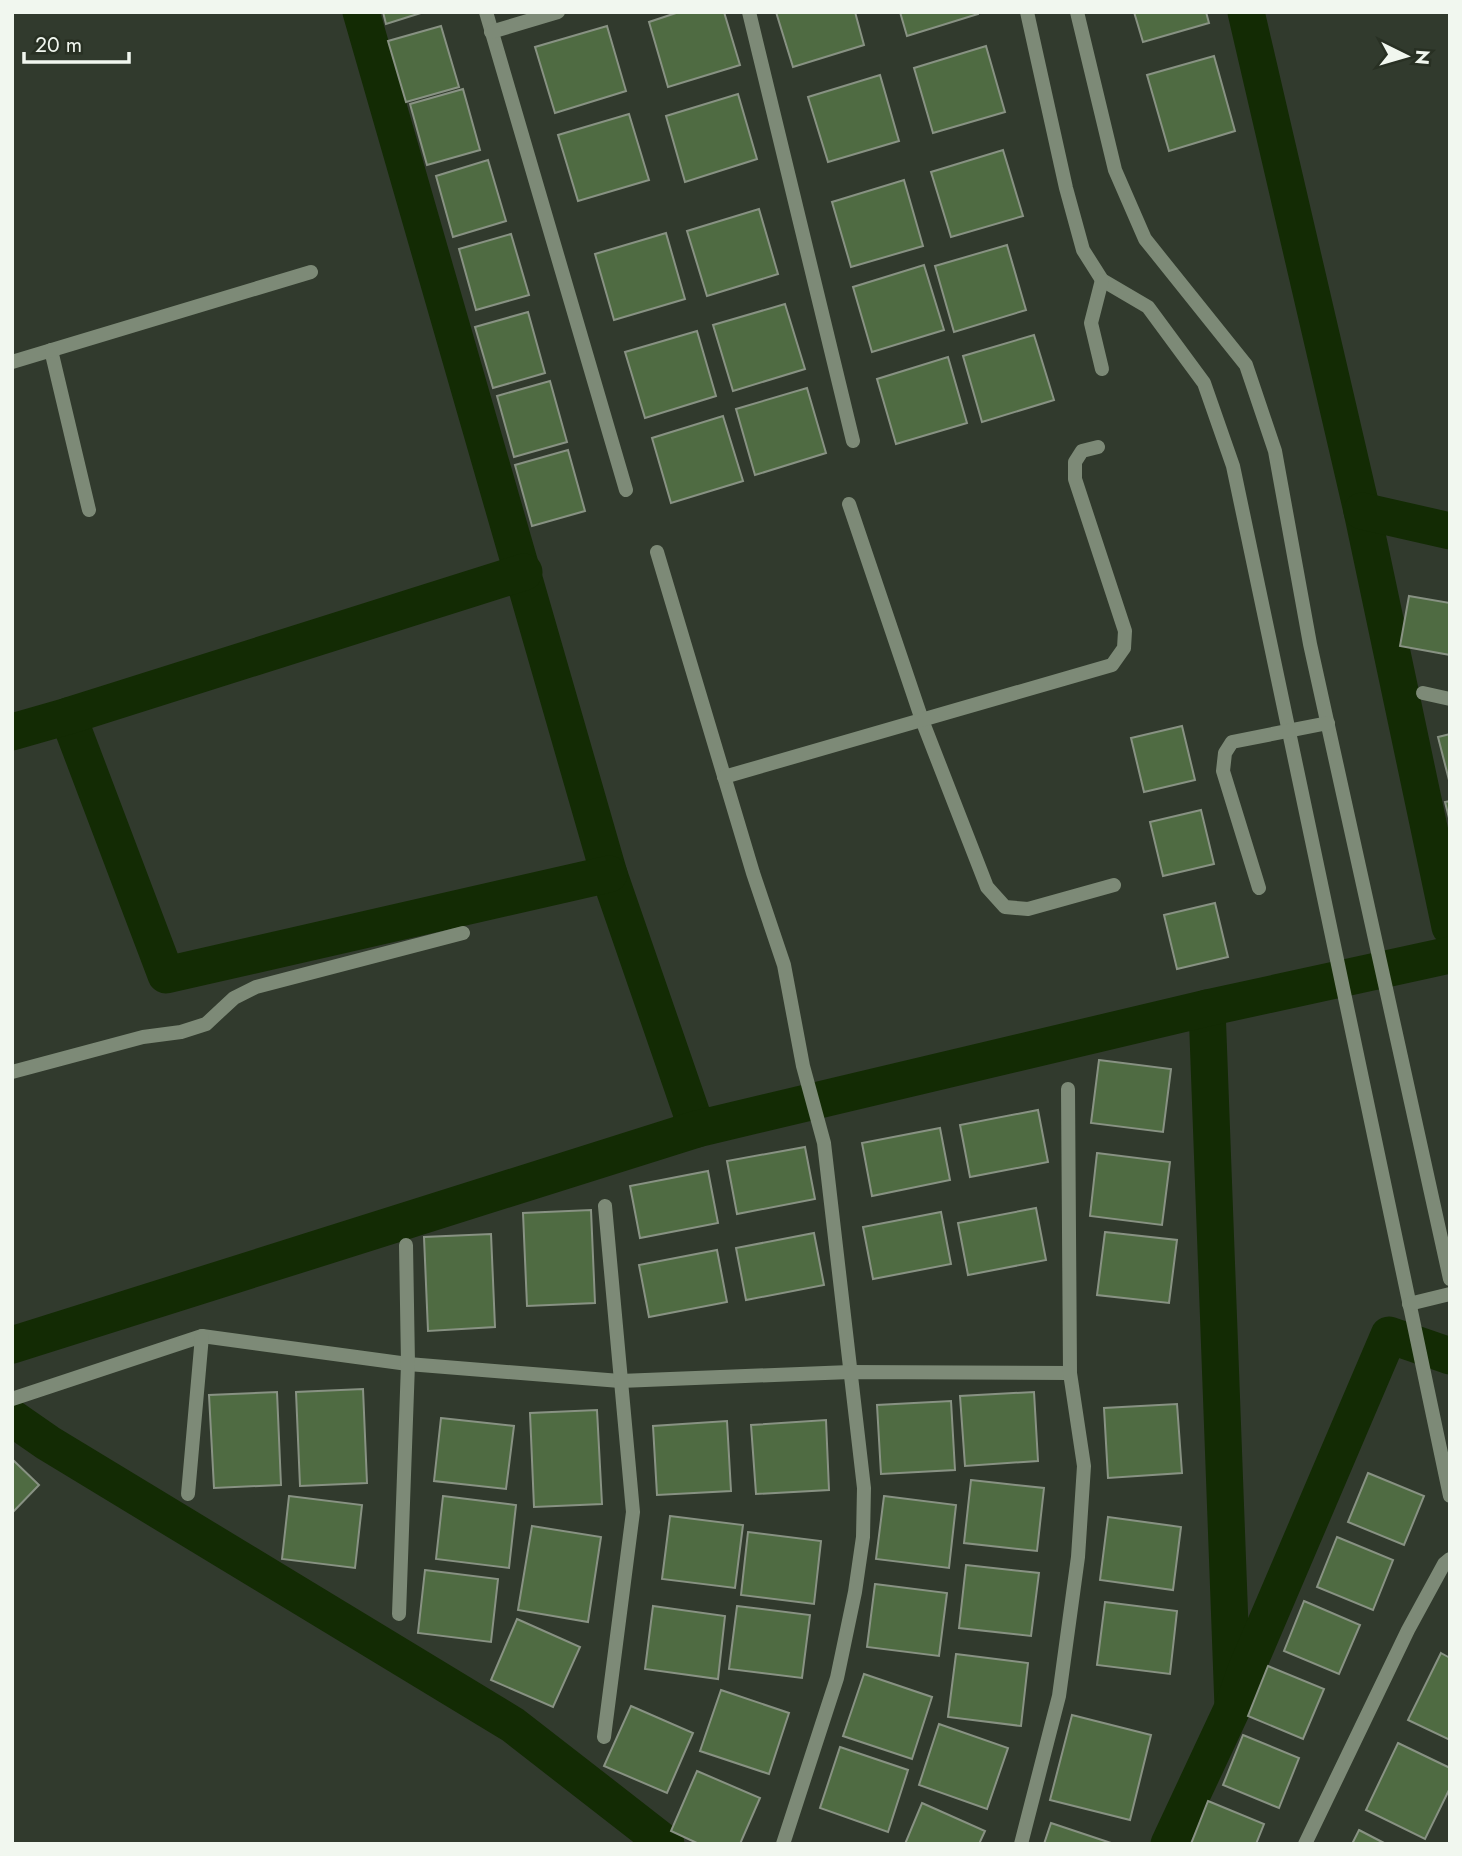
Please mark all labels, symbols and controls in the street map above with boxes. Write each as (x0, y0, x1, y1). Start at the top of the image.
scale bar (24, 21, 130, 65)
north arrow (1371, 21, 1441, 91)
text: 20 m (35, 30, 82, 60)
text: N (1408, 49, 1437, 66)

